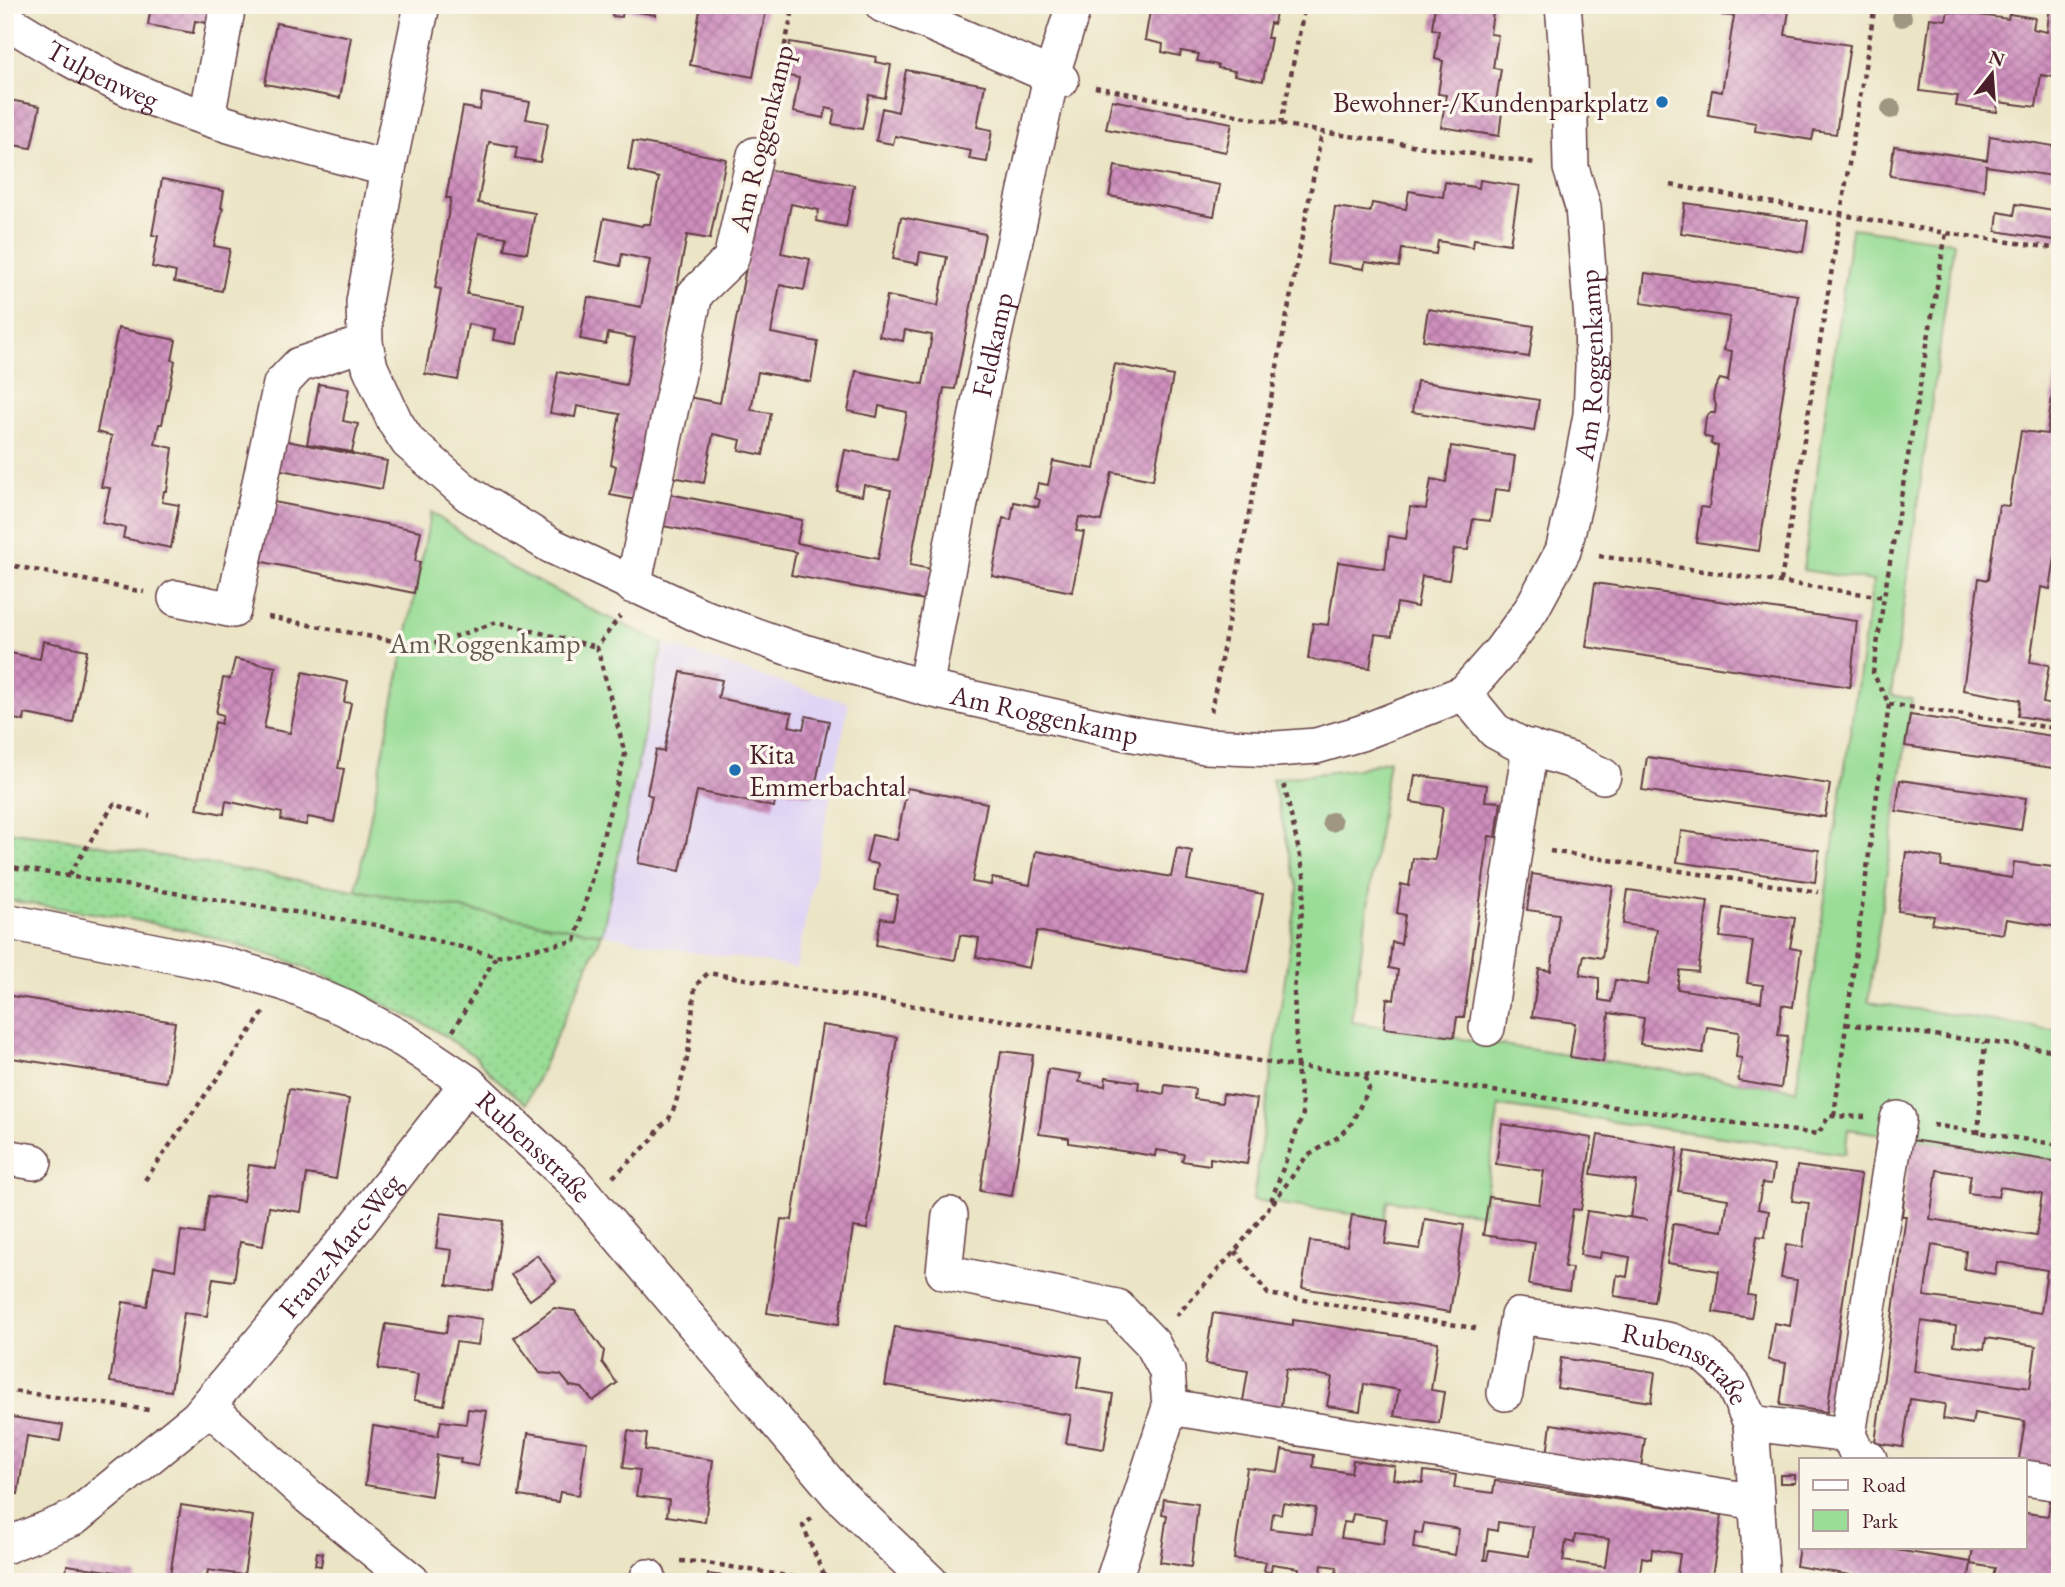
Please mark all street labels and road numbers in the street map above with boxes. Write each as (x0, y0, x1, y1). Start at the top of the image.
street label: Tulpenweg (40, 31, 165, 118)
street label: Am Roggenkamp (720, 41, 802, 236)
street label: Am Roggenkamp (1565, 268, 1611, 464)
street label: Feldkamp (963, 289, 1021, 400)
street label: Am Roggenkamp (946, 676, 1141, 753)
street label: Rubensstraße (469, 1082, 601, 1210)
street label: Franz-Marc-Weg (270, 1165, 410, 1325)
street label: Rubensstraße (1619, 1314, 1758, 1410)

